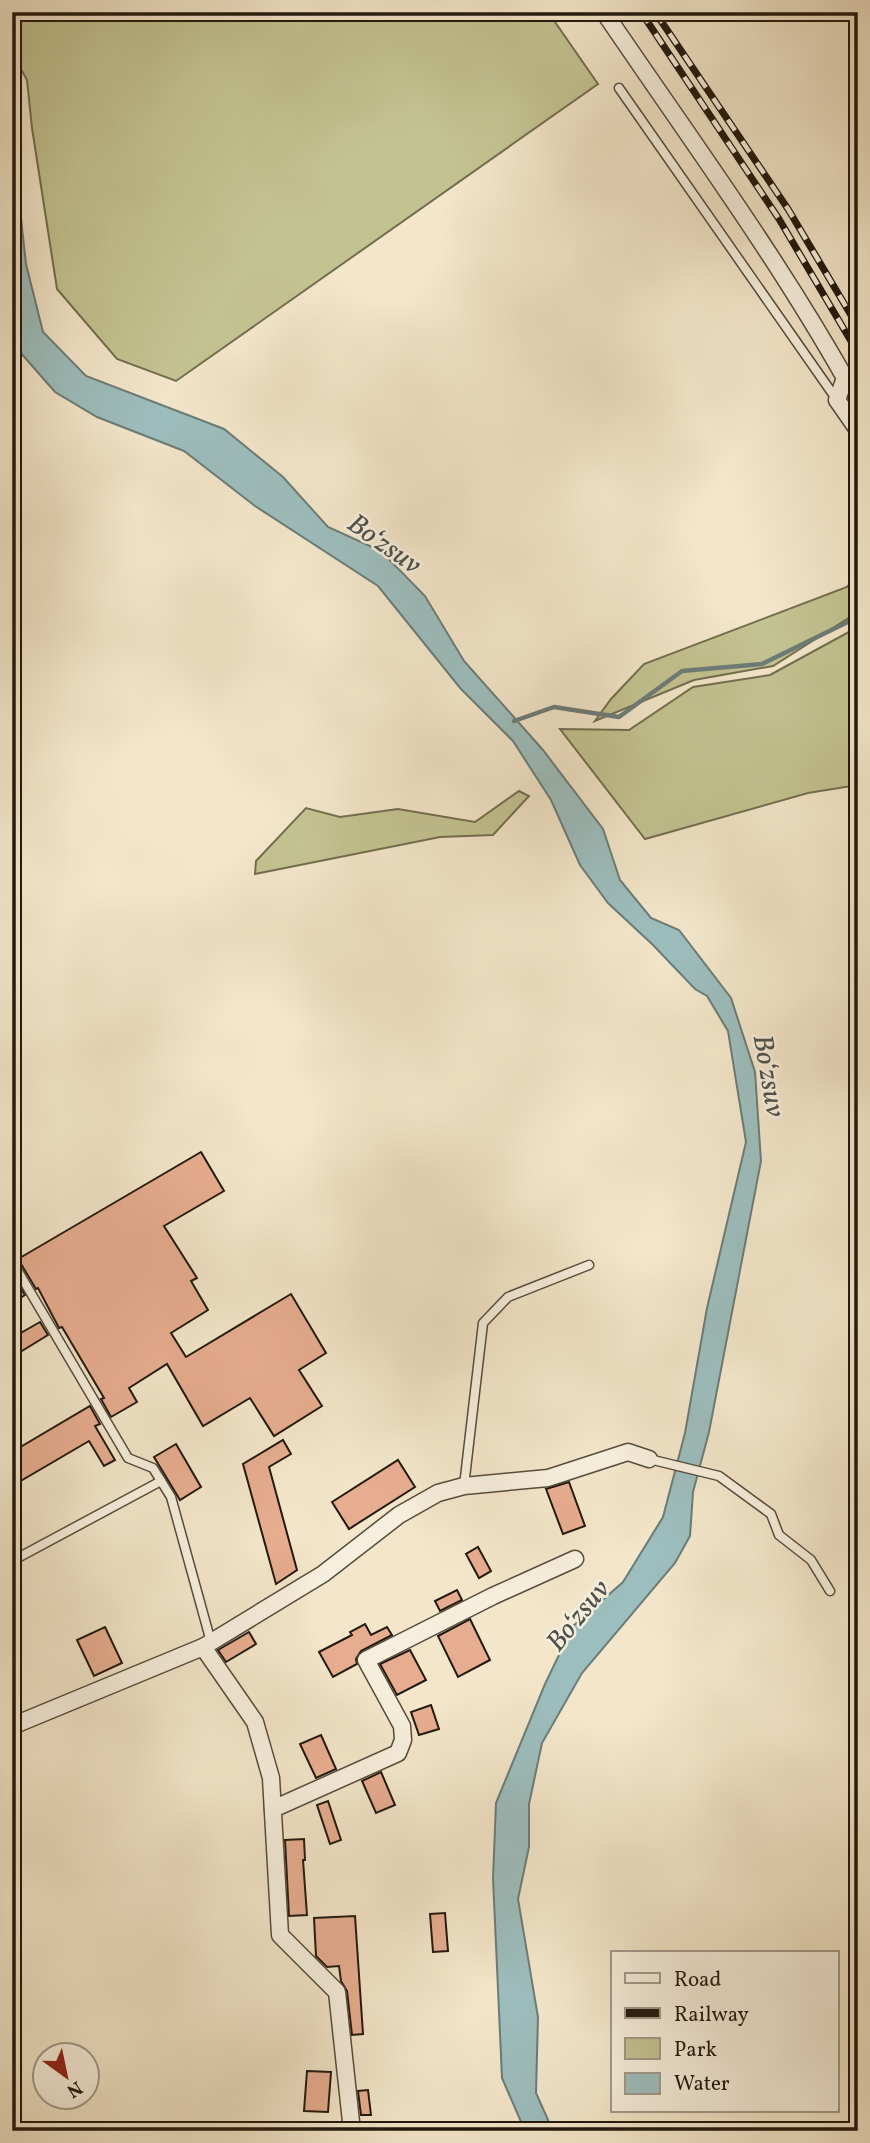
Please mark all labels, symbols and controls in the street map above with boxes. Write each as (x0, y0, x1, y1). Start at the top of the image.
water label: Boʻzsuv (339, 505, 429, 585)
water label: Boʻzsuv (742, 1032, 794, 1120)
water label: Boʻzsuv (538, 1571, 620, 1661)
legend (611, 1951, 838, 2112)
text: Road (674, 1966, 721, 1995)
text: Railway (674, 2001, 750, 2030)
text: Park (674, 2036, 717, 2065)
north arrow (32, 2042, 102, 2112)
text: Water (674, 2070, 730, 2099)
text: N (61, 2074, 87, 2103)

